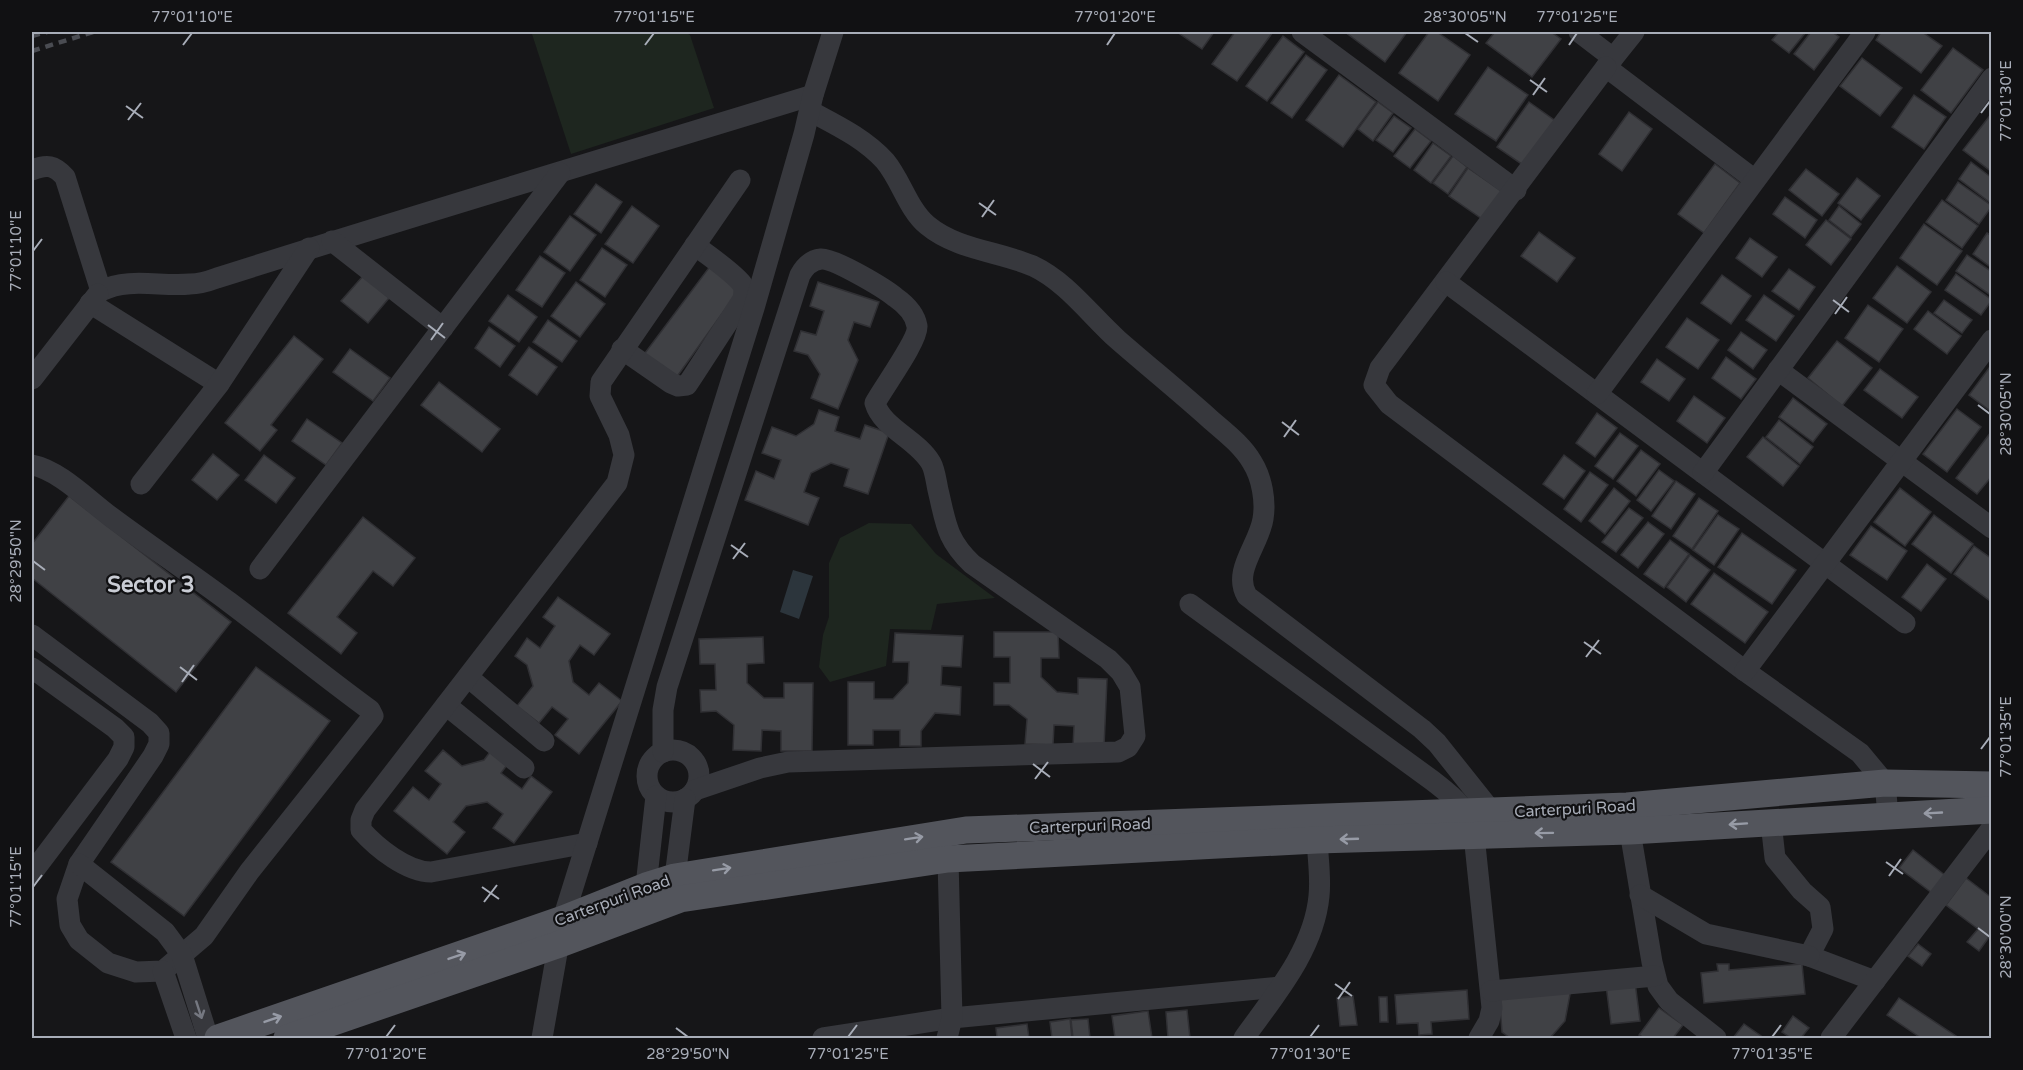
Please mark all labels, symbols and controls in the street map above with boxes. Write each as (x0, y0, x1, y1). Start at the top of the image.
text: 77°01'10"E (151, 8, 233, 26)
text: 77°01'15"E (613, 8, 695, 26)
text: 77°01'20"E (1074, 8, 1156, 26)
text: 28°30'05"N (1423, 8, 1507, 26)
text: 77°01'25"E (1536, 8, 1618, 26)
text: 77°01'30"E (1997, 60, 2015, 142)
text: 77°01'10"E (7, 210, 25, 292)
text: 28°30'05"N (1997, 372, 2015, 456)
text: 28°29'50"N (7, 519, 25, 603)
district label: Sector 3 (107, 572, 195, 598)
text: 77°01'35"E (1997, 696, 2015, 778)
street label: Carterpuri Road (1514, 796, 1636, 822)
one-way arrow (1924, 807, 1944, 818)
street label: Carterpuri Road (1029, 814, 1151, 838)
one-way arrow (1729, 819, 1749, 830)
one-way arrow (1534, 827, 1554, 839)
one-way arrow (904, 832, 924, 843)
one-way arrow (1339, 834, 1359, 845)
text: 77°01'15"E (7, 846, 25, 928)
one-way arrow (711, 863, 731, 874)
street label: Carterpuri Road (552, 871, 673, 931)
text: 28°30'00"N (1997, 895, 2015, 979)
one-way arrow (448, 949, 466, 960)
one-way arrow (194, 1000, 205, 1019)
one-way arrow (263, 1013, 282, 1024)
text: 77°01'20"E (345, 1045, 427, 1063)
text: 28°29'50"N (646, 1045, 730, 1063)
text: 77°01'25"E (807, 1045, 889, 1063)
text: 77°01'30"E (1269, 1045, 1351, 1063)
text: 77°01'35"E (1731, 1045, 1813, 1063)

